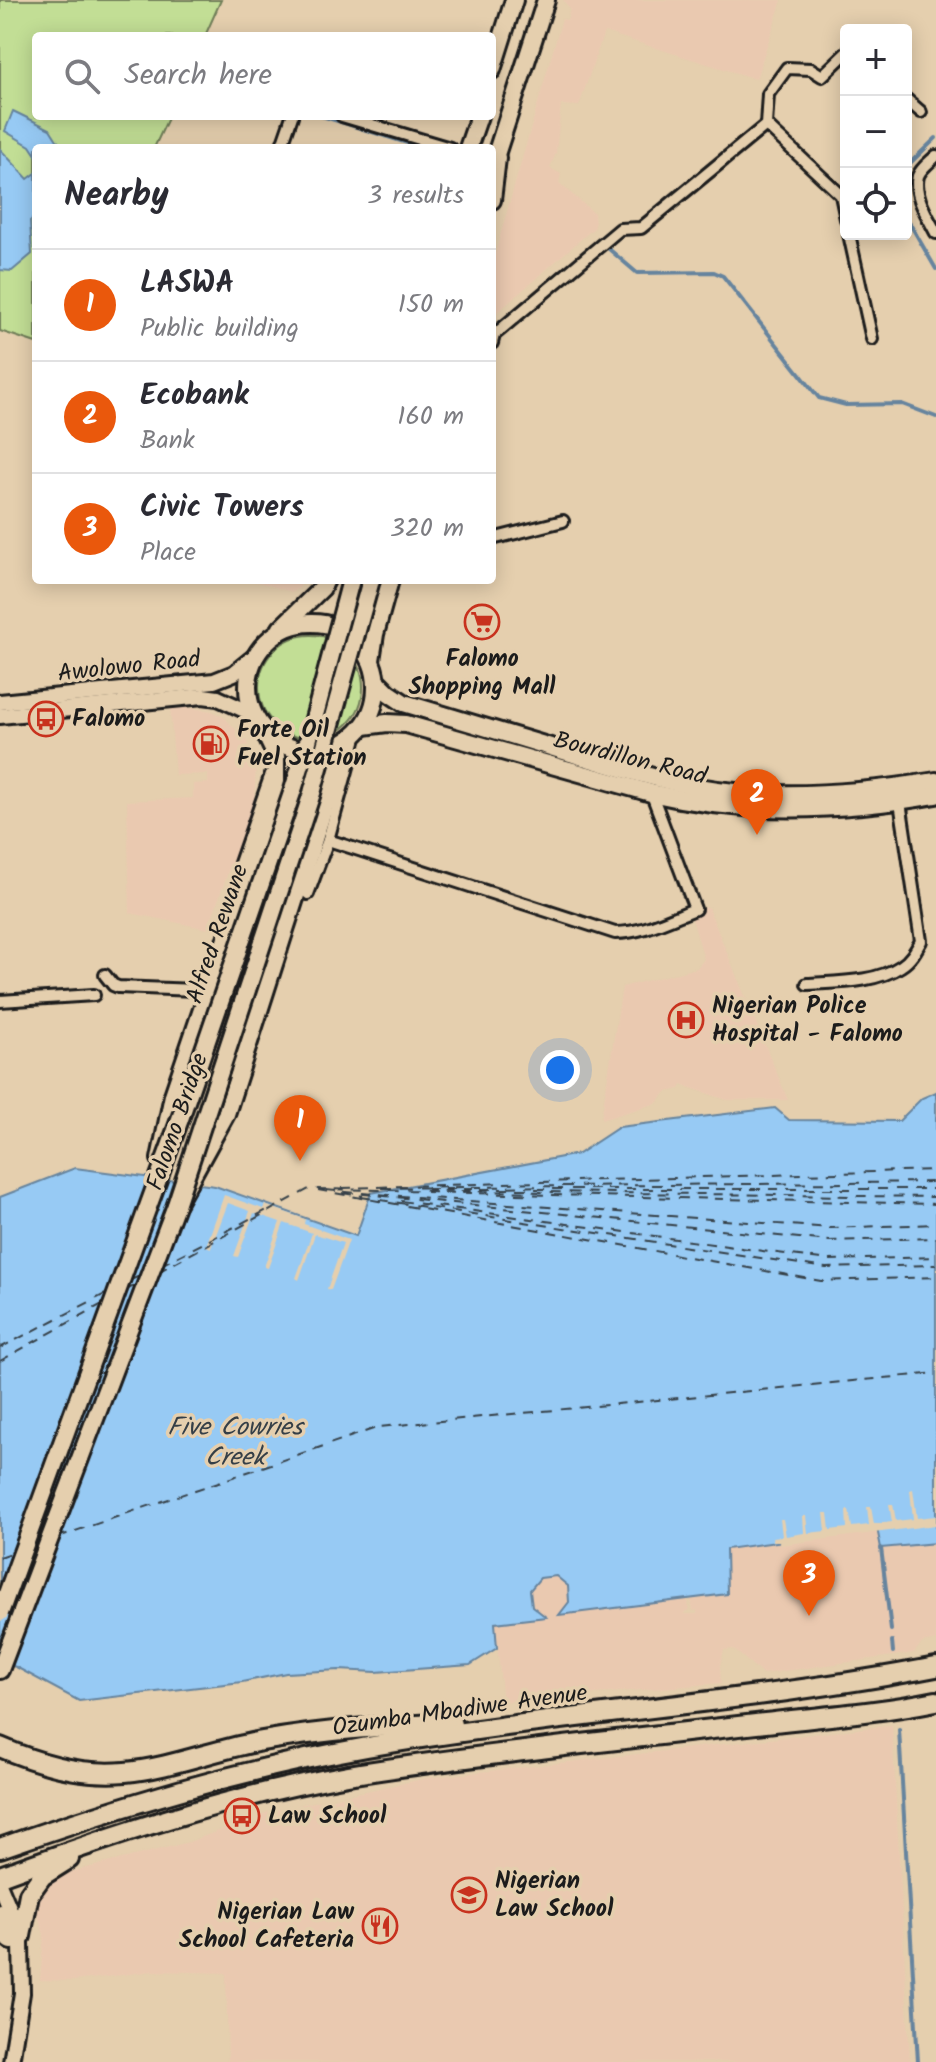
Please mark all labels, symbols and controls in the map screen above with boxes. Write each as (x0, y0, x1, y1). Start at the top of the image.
map controls (840, 24, 912, 240)
button: + (840, 24, 912, 96)
search box (32, 32, 496, 120)
text: Search here (124, 52, 272, 100)
icon: search (60, 54, 104, 98)
button: − (840, 96, 912, 168)
button: locate (840, 168, 912, 240)
text: Nearby (64, 169, 169, 223)
text: 3 results (367, 175, 464, 217)
text: LASWA (140, 260, 234, 308)
text: 1 (86, 284, 94, 326)
text: 150 m (398, 284, 464, 326)
text: Public building (140, 308, 299, 350)
text: Ecobank (140, 372, 249, 420)
text: 2 (82, 396, 98, 438)
text: 160 m (397, 396, 464, 438)
text: Bank (140, 420, 195, 462)
text: Civic Towers (140, 484, 304, 532)
text: 3 (83, 508, 97, 550)
text: 320 m (390, 508, 464, 550)
text: Place (140, 532, 196, 574)
supermarket icon: Falomo Shopping Mall (463, 603, 501, 641)
street label: Awolowo Road (56, 640, 203, 694)
place label: Falomo Shopping Mall (409, 640, 556, 707)
bus stop icon: Falomo (27, 700, 65, 738)
place label: Falomo (72, 700, 145, 739)
place label: Forte Oil Fuel Station (237, 711, 367, 778)
street label: Bourdillon Road (549, 721, 712, 797)
fuel station icon: Forte Oil Fuel Station (192, 725, 230, 763)
pin: 2 (731, 769, 783, 835)
street label: Alfred Rewane (176, 859, 260, 1009)
place label: Nigerian Police Hospital - Falomo (712, 987, 903, 1054)
hospital icon: Nigerian Police Hospital - Falomo (667, 1001, 705, 1039)
street label: Falomo Bridge (136, 1048, 220, 1196)
your location (540, 1050, 580, 1090)
pin: 1 (274, 1095, 326, 1161)
water label: Five Cowries Creek (167, 1407, 306, 1479)
pin: 3 (783, 1550, 835, 1616)
street label: Ozumba Mbadiwe Avenue (330, 1674, 590, 1748)
bus stop icon: Law School (223, 1797, 261, 1835)
place label: Law School (268, 1797, 387, 1836)
place label: Nigerian Law School (495, 1862, 614, 1929)
school or university icon: Nigerian Law School (450, 1876, 488, 1914)
place label: Nigerian Law School Cafeteria (179, 1893, 355, 1960)
restaurant icon: Nigerian Law School Cafeteria (361, 1907, 399, 1945)

